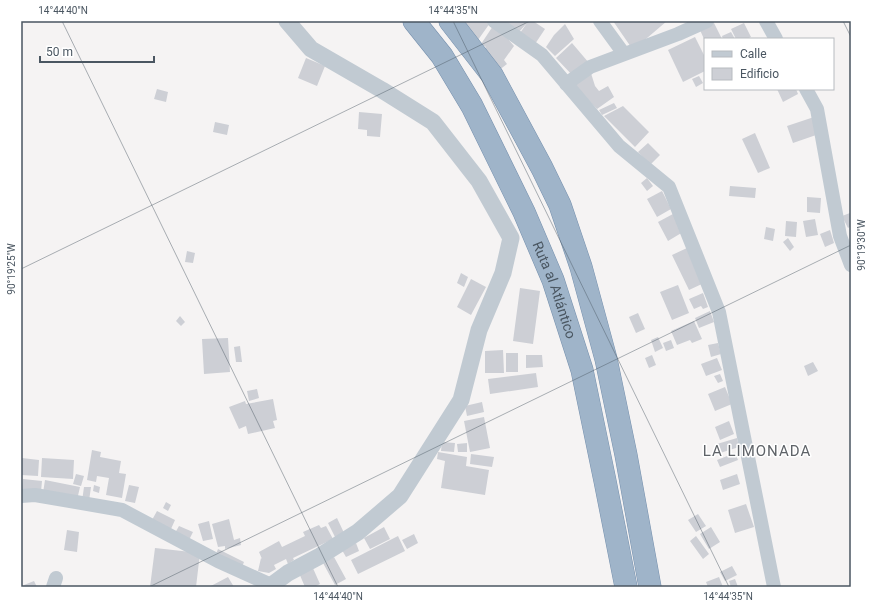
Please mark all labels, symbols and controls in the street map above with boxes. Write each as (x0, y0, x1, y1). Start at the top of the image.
text: 14°44'40"N (38, 5, 88, 16)
text: 14°44'35"N (428, 5, 478, 16)
scale bar (40, 38, 154, 64)
legend (704, 38, 834, 90)
text: 50 m (46, 45, 73, 59)
text: Calle (740, 47, 767, 61)
text: Edificio (740, 67, 779, 81)
text: 90°19'30"W (856, 219, 867, 271)
street label: Ruta al Atlántico (529, 239, 579, 341)
text: 90°19'25"W (6, 243, 17, 295)
district label: LA LIMONADA (703, 442, 811, 460)
text: 14°44'40"N (313, 591, 363, 602)
text: 14°44'35"N (703, 591, 753, 602)

